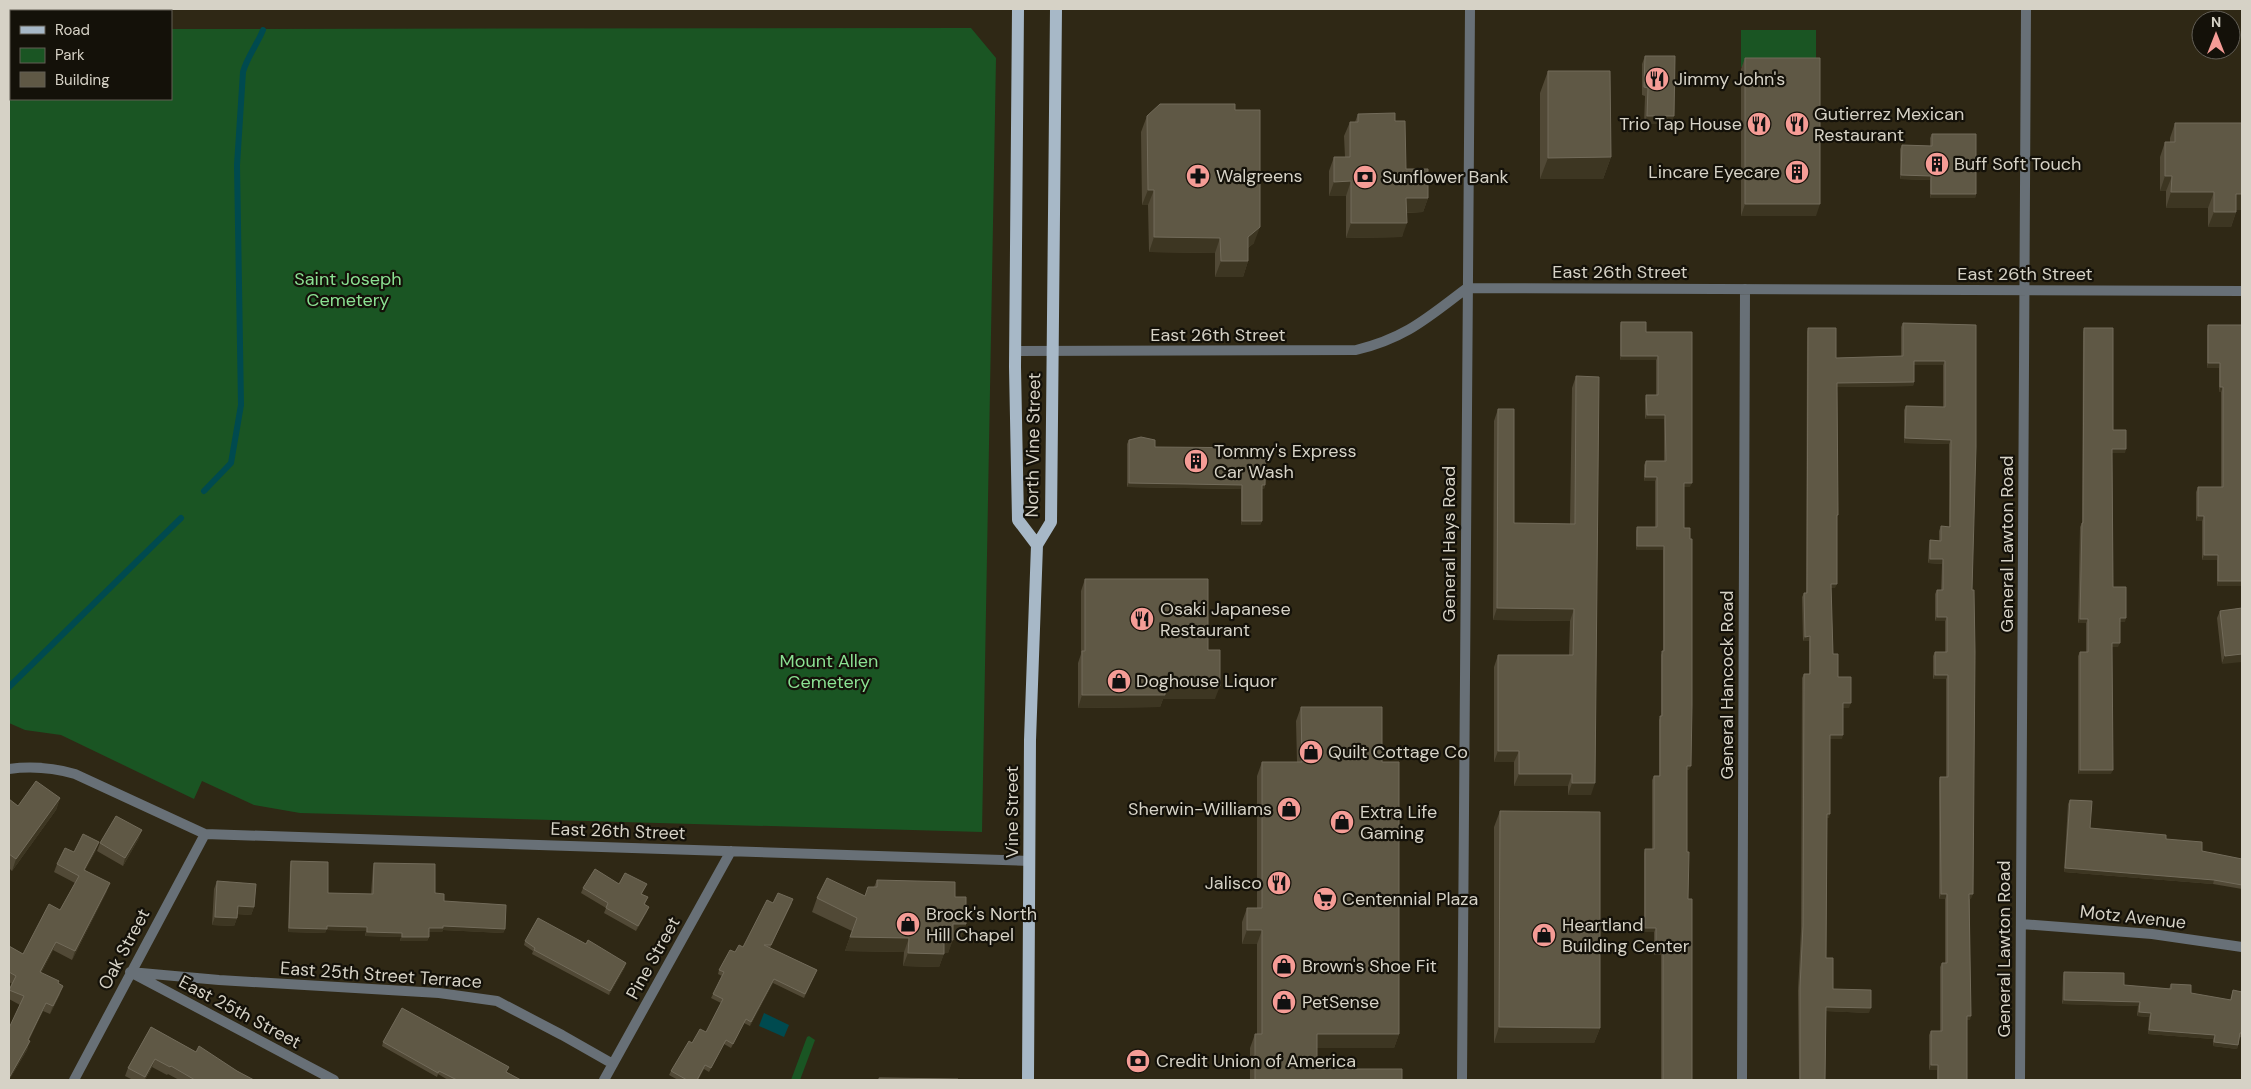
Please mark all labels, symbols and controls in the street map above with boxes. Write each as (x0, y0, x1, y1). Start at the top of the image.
legend (10, 10, 172, 100)
north arrow (2191, 10, 2241, 60)
text: N (2211, 13, 2221, 31)
text: Road (55, 20, 90, 40)
text: Park (55, 45, 85, 65)
restaurant icon: Jimmy John's (1644, 66, 1670, 92)
place label: Jimmy John's (1674, 67, 1785, 91)
text: Building (55, 70, 110, 90)
place label: Gutierrez Mexican Restaurant (1814, 102, 1964, 147)
restaurant icon: Trio Tap House (1746, 111, 1772, 137)
restaurant icon: Gutierrez Mexican Restaurant (1784, 111, 1810, 137)
place label: Trio Tap House (1619, 112, 1742, 136)
building icon: Buff Soft Touch (1924, 151, 1950, 177)
place label: Buff Soft Touch (1954, 152, 2081, 176)
building icon: Lincare Eyecare (1784, 159, 1810, 185)
place label: Lincare Eyecare (1648, 160, 1780, 184)
pharmacy icon: Walgreens (1185, 163, 1211, 189)
place label: Walgreens (1216, 164, 1303, 188)
bank icon: Sunflower Bank (1352, 164, 1378, 190)
place label: Sunflower Bank (1382, 165, 1509, 189)
street label: East 26th Street (1552, 260, 1688, 284)
street label: East 26th Street (1957, 262, 2093, 286)
park label: Saint Joseph Cemetery (294, 267, 402, 312)
street label: East 26th Street (1150, 323, 1286, 347)
street label: North Vine Street (1020, 372, 1046, 518)
place label: Tommy's Express Car Wash (1214, 439, 1357, 484)
building icon: Tommy's Express Car Wash (1183, 448, 1209, 474)
street label: General Lawton Road (1995, 455, 2019, 633)
street label: General Hays Road (1437, 466, 1461, 622)
street label: General Hancock Road (1715, 590, 1739, 780)
place label: Osaki Japanese Restaurant (1160, 597, 1291, 642)
restaurant icon: Osaki Japanese Restaurant (1129, 606, 1155, 632)
park label: Mount Allen Cemetery (780, 649, 878, 694)
shop icon: Doghouse Liquor (1106, 668, 1132, 694)
place label: Doghouse Liquor (1136, 669, 1277, 693)
shop icon: Quilt Cottage Co (1298, 739, 1324, 765)
place label: Quilt Cottage Co (1328, 740, 1468, 764)
street label: Vine Street (1000, 766, 1024, 858)
shop icon: Sherwin-Williams (1276, 796, 1302, 822)
place label: Sherwin-Williams (1128, 797, 1272, 821)
place label: Extra Life Gaming (1360, 800, 1437, 845)
shop icon: Extra Life Gaming (1329, 809, 1355, 835)
street label: East 26th Street (550, 817, 686, 845)
street label: General Lawton Road (1992, 860, 2016, 1038)
restaurant icon: Jalisco (1266, 870, 1292, 896)
place label: Jalisco (1205, 871, 1262, 895)
supermarket icon: Centennial Plaza (1312, 886, 1338, 912)
place label: Centennial Plaza (1342, 887, 1478, 911)
street label: Motz Avenue (2079, 899, 2187, 935)
place label: Brock's North Hill Chapel (926, 902, 1037, 947)
street label: Oak Street (93, 904, 155, 994)
shop icon: Brock's North Hill Chapel (895, 911, 921, 937)
street label: Pine Street (620, 912, 686, 1004)
place label: Heartland Building Center (1562, 913, 1690, 958)
shop icon: Heartland Building Center (1531, 922, 1557, 948)
shop icon: Brown's Shoe Fit (1271, 953, 1297, 979)
place label: Brown's Shoe Fit (1302, 954, 1437, 978)
street label: East 25th Street Terrace (279, 956, 483, 994)
street label: East 25th Street (175, 970, 305, 1054)
shop icon: PetSense (1271, 989, 1297, 1015)
place label: PetSense (1302, 990, 1379, 1014)
bank icon: Credit Union of America (1125, 1048, 1151, 1074)
place label: Credit Union of America (1156, 1049, 1356, 1073)

